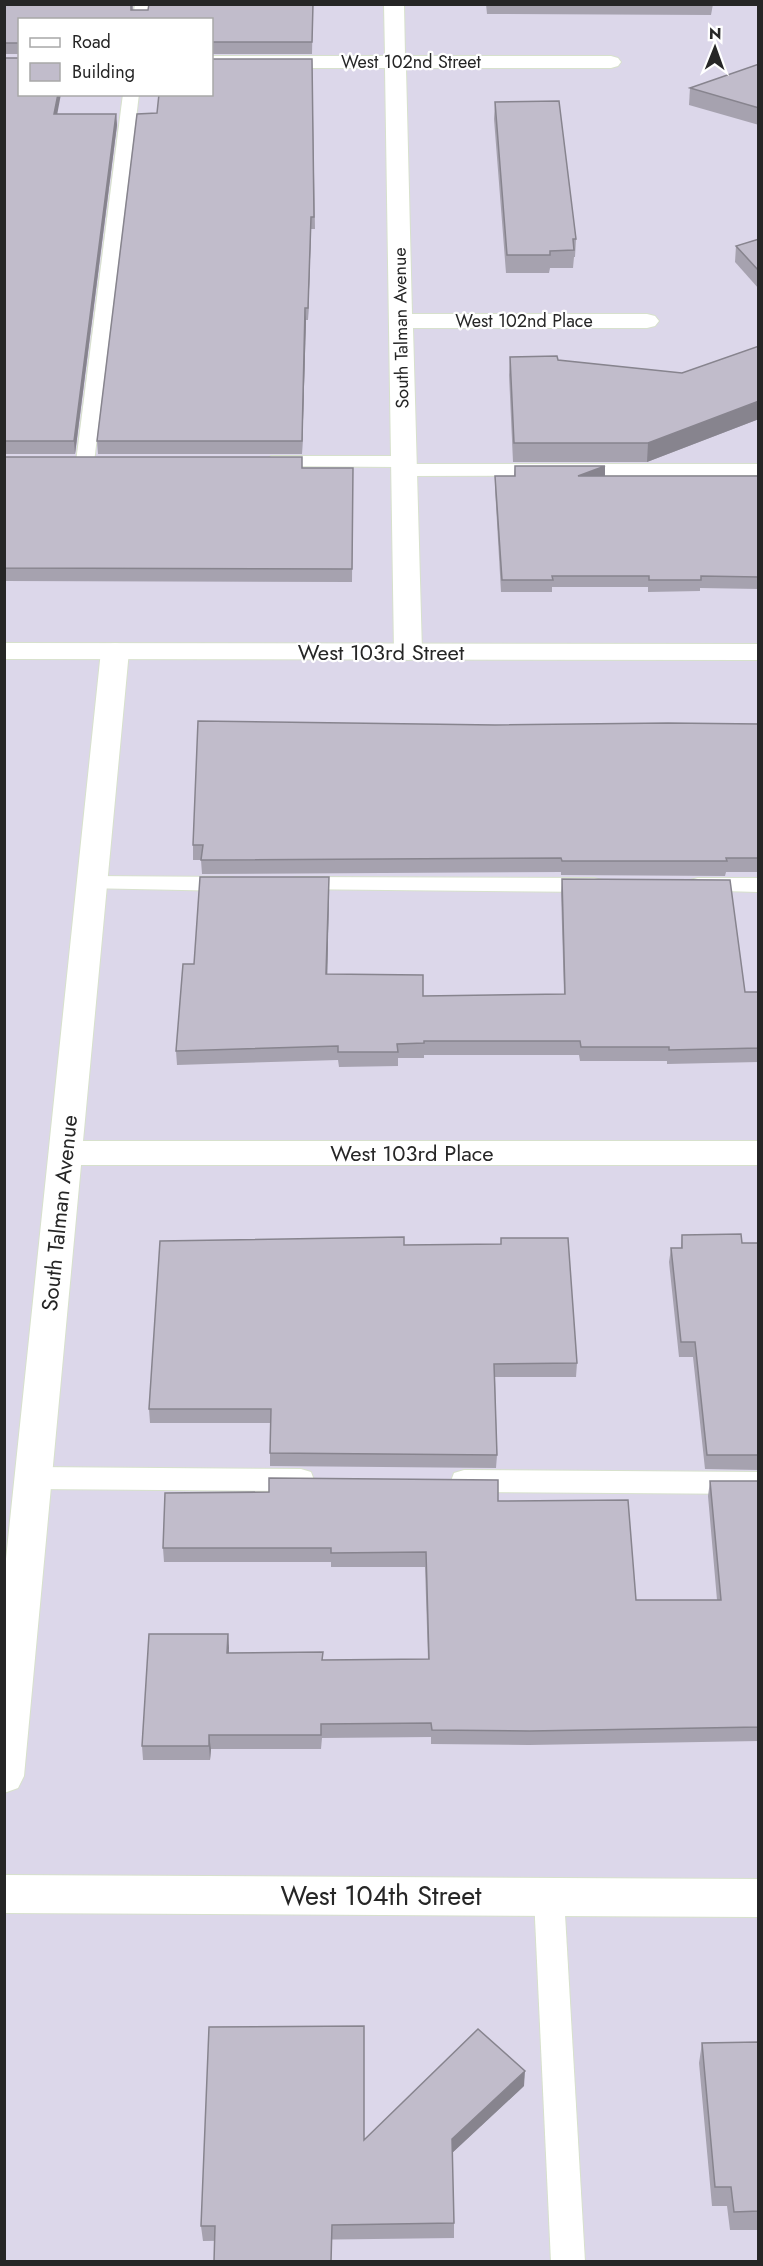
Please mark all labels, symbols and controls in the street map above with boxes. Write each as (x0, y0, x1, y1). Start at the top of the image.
legend (18, 18, 213, 96)
north arrow (685, 18, 745, 78)
text: N (709, 22, 722, 45)
text: Road (72, 29, 111, 55)
street label: West 102nd Street (341, 49, 482, 75)
text: Building (72, 59, 135, 85)
street label: South Talman Avenue (387, 247, 415, 409)
street label: West 102nd Place (455, 308, 593, 334)
street label: West 103rd Street (298, 636, 465, 668)
street label: South Talman Avenue (33, 1113, 85, 1313)
street label: West 103rd Place (330, 1137, 494, 1169)
street label: West 104th Street (280, 1876, 482, 1915)

